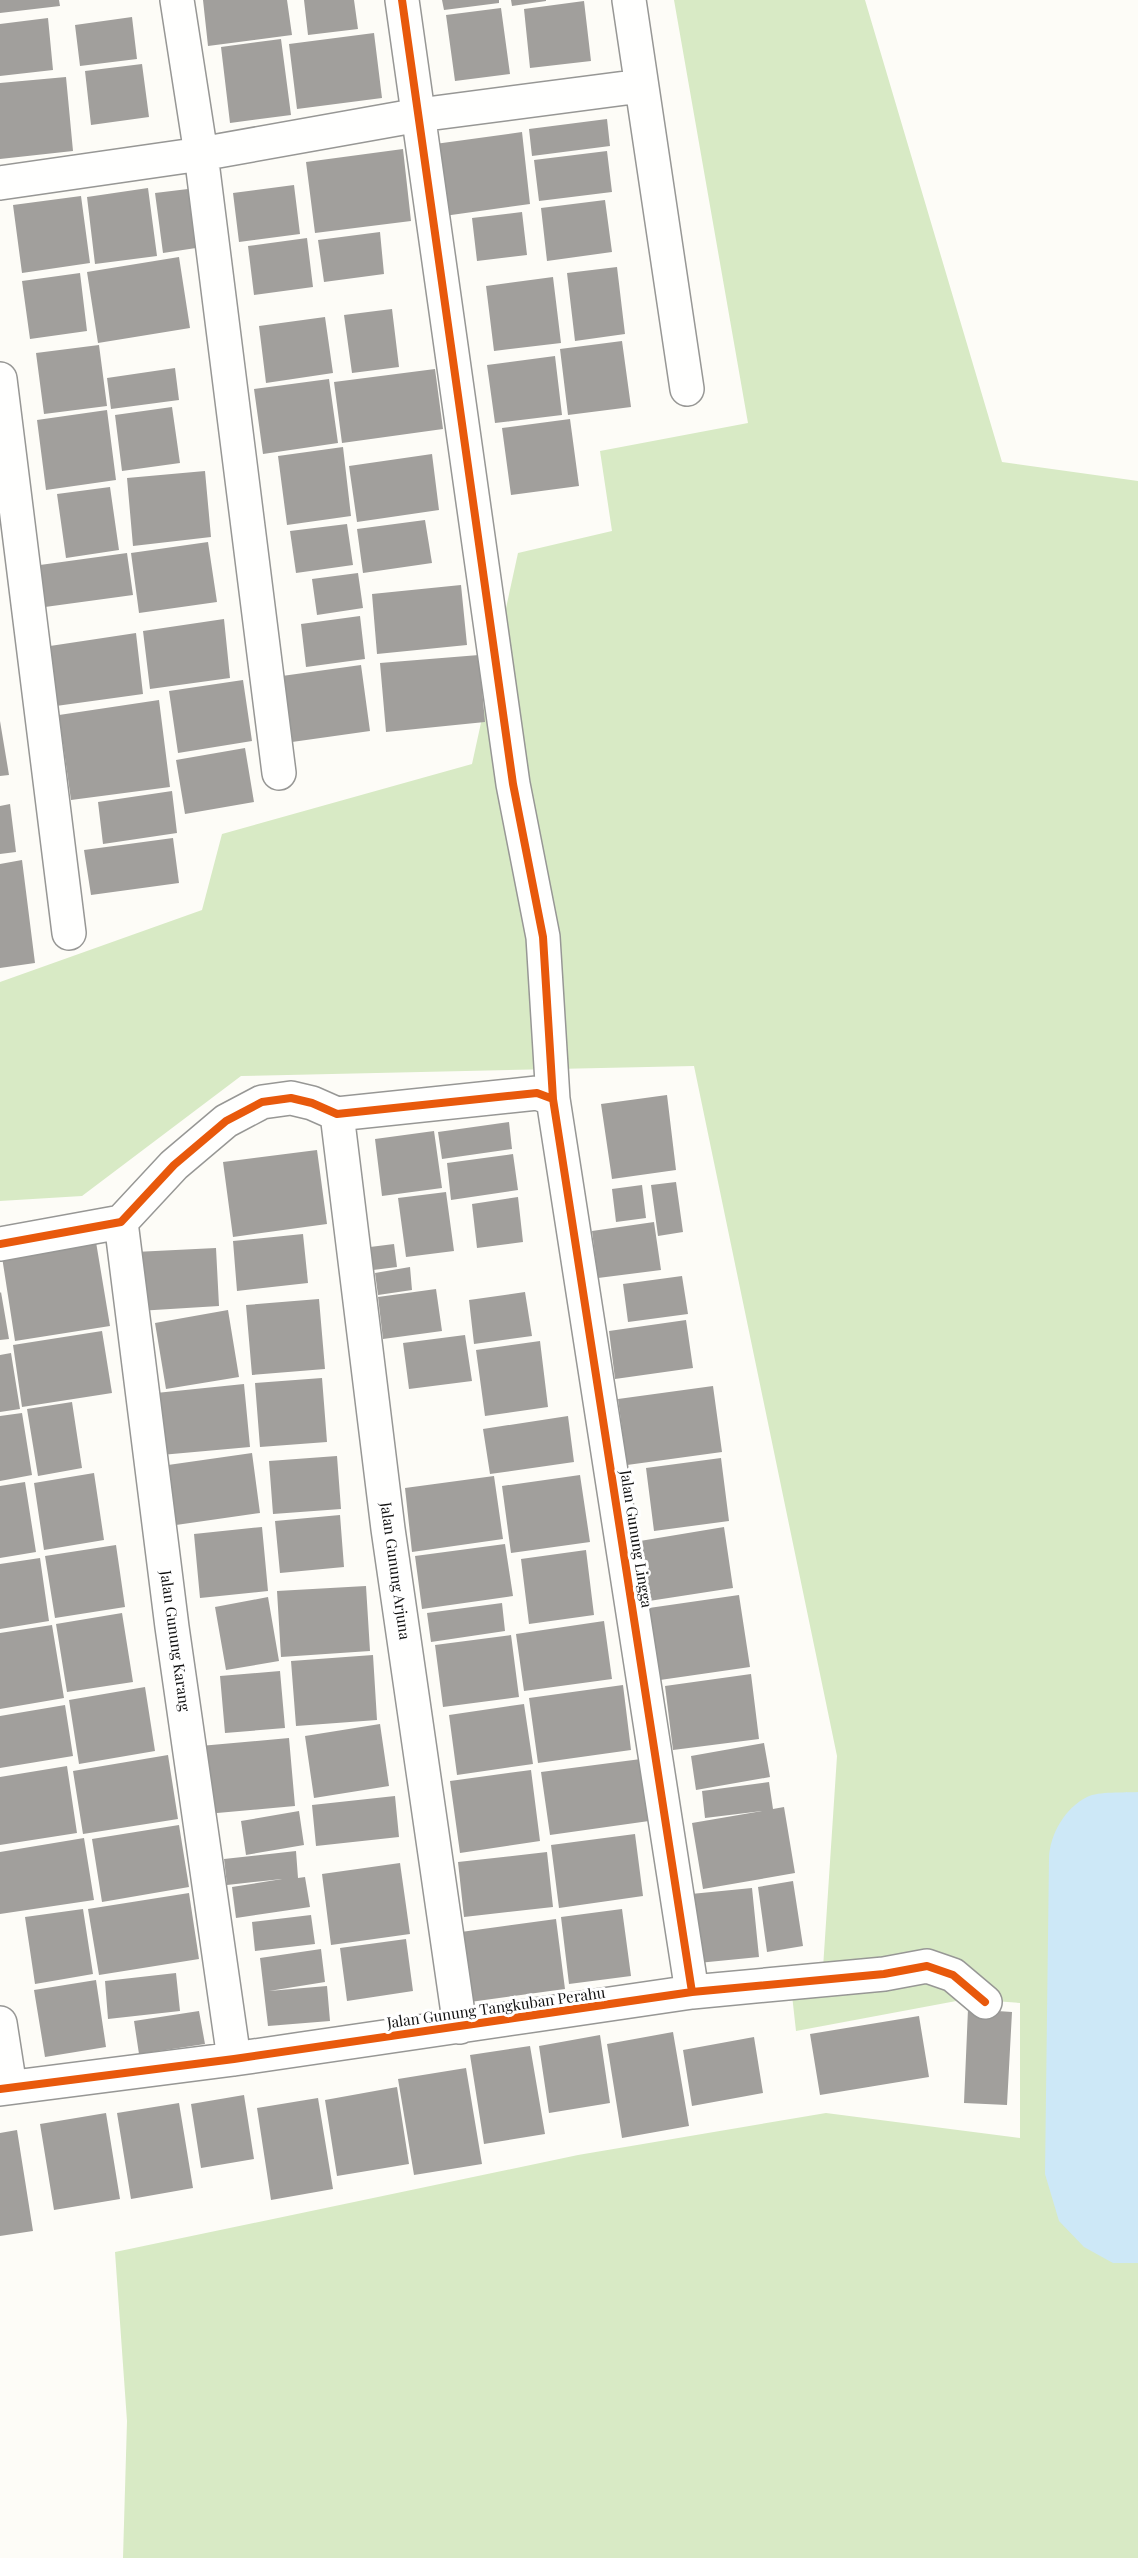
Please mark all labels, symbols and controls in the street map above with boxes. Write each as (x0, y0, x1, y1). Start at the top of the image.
street label: Jalan Gunung Lingga (616, 1468, 658, 1610)
street label: Jalan Gunung Arjuna (376, 1500, 416, 1641)
street label: Jalan Gunung Karang (156, 1568, 196, 1713)
street label: Jalan Gunung Tangkuban Perahu (384, 1982, 607, 2032)

